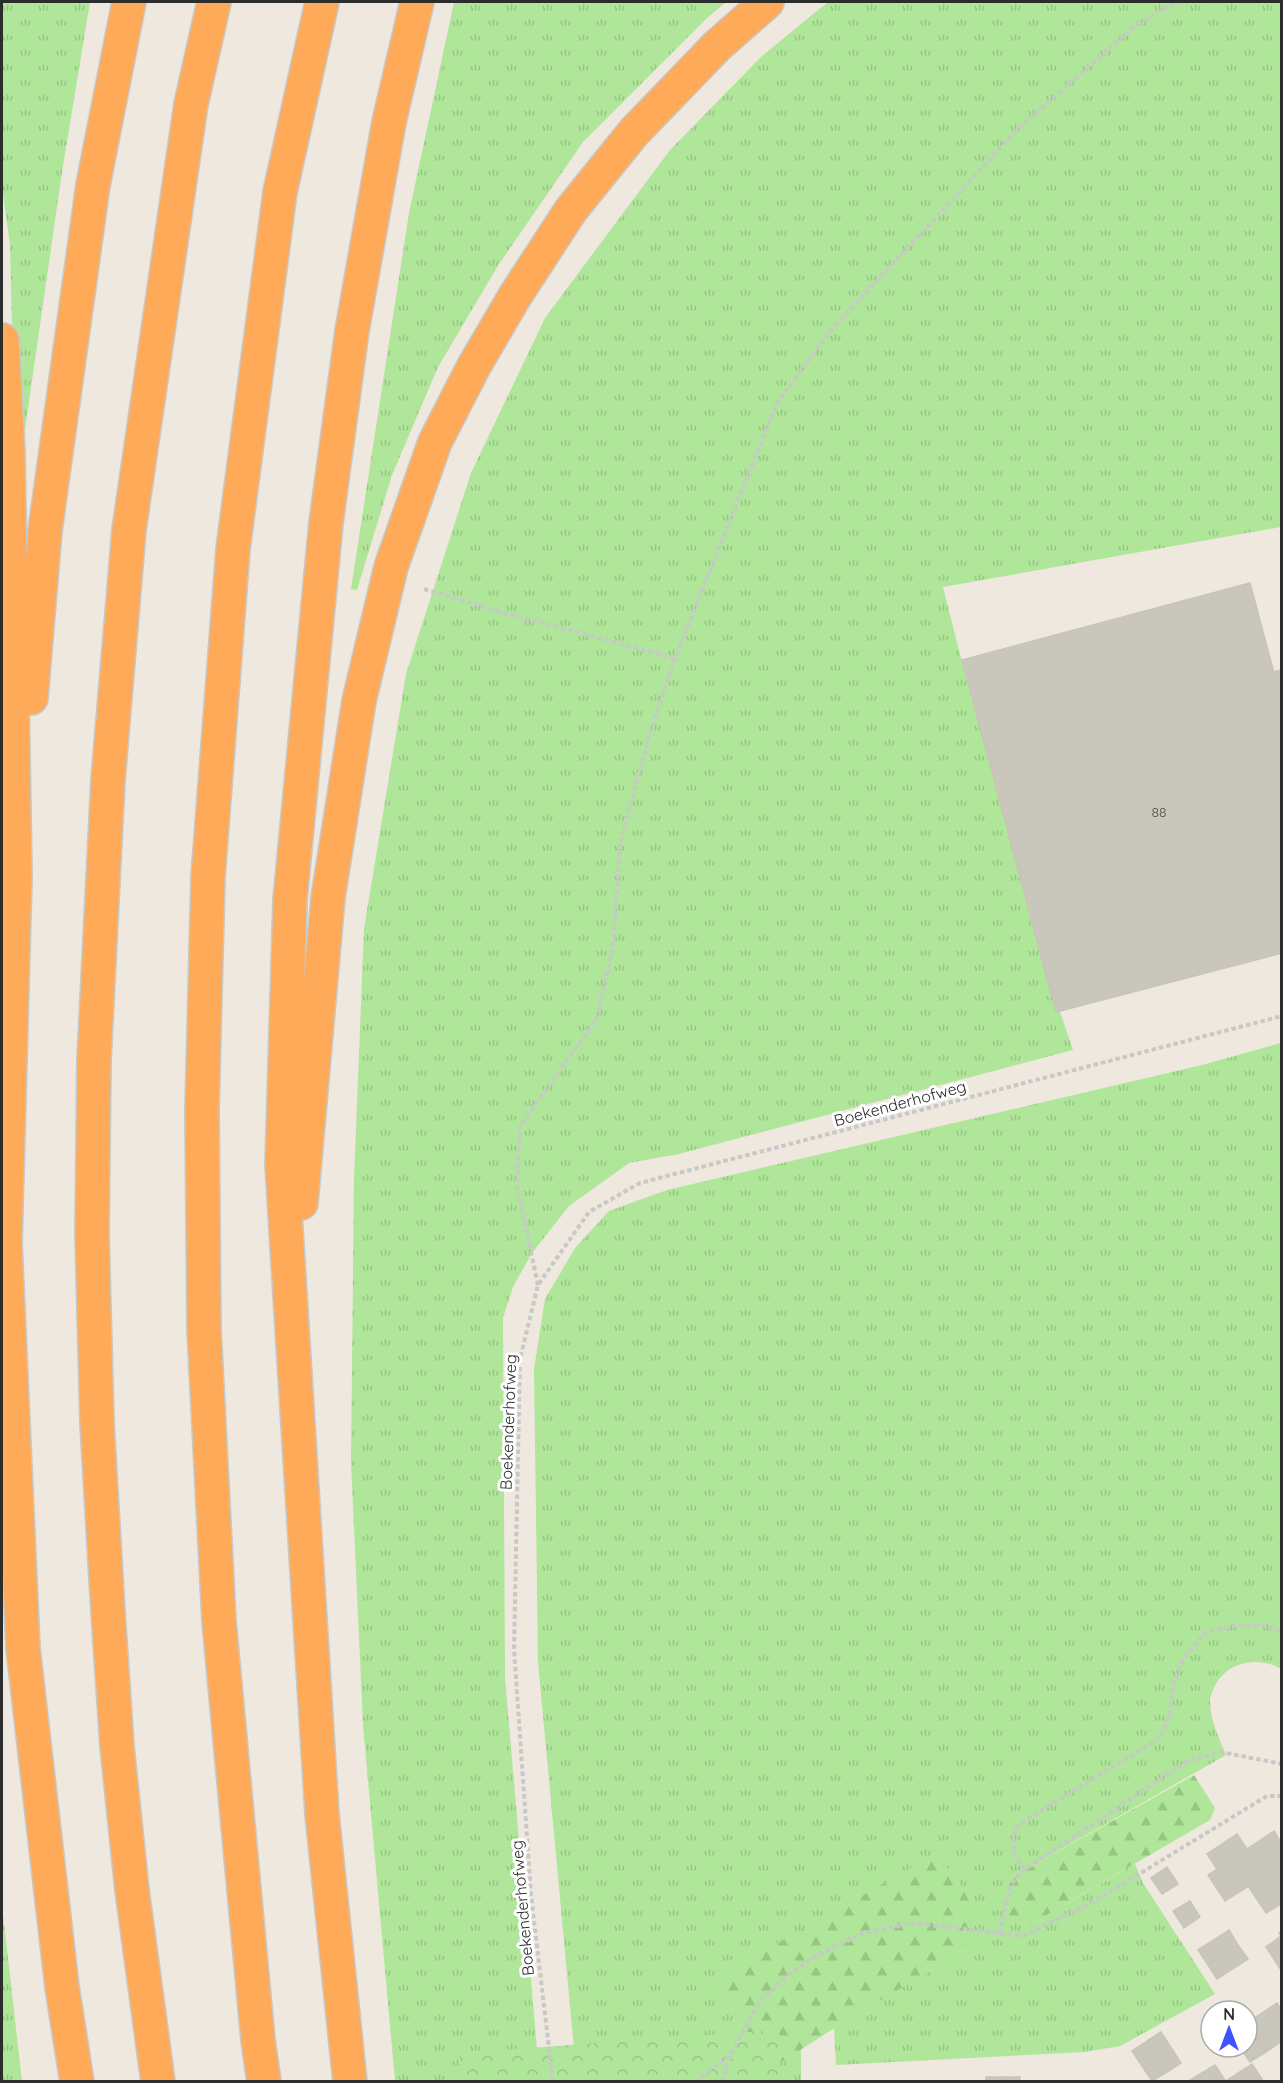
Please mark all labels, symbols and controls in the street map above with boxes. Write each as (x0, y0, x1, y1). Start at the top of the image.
house number: 88 (1151, 803, 1167, 821)
street label: Boekenderhofweg (832, 1076, 968, 1130)
street label: Boekenderhofweg (496, 1354, 520, 1490)
street label: Boekenderhofweg (506, 1839, 538, 1977)
north arrow (1199, 1999, 1259, 2059)
text: N (1223, 2004, 1235, 2024)

